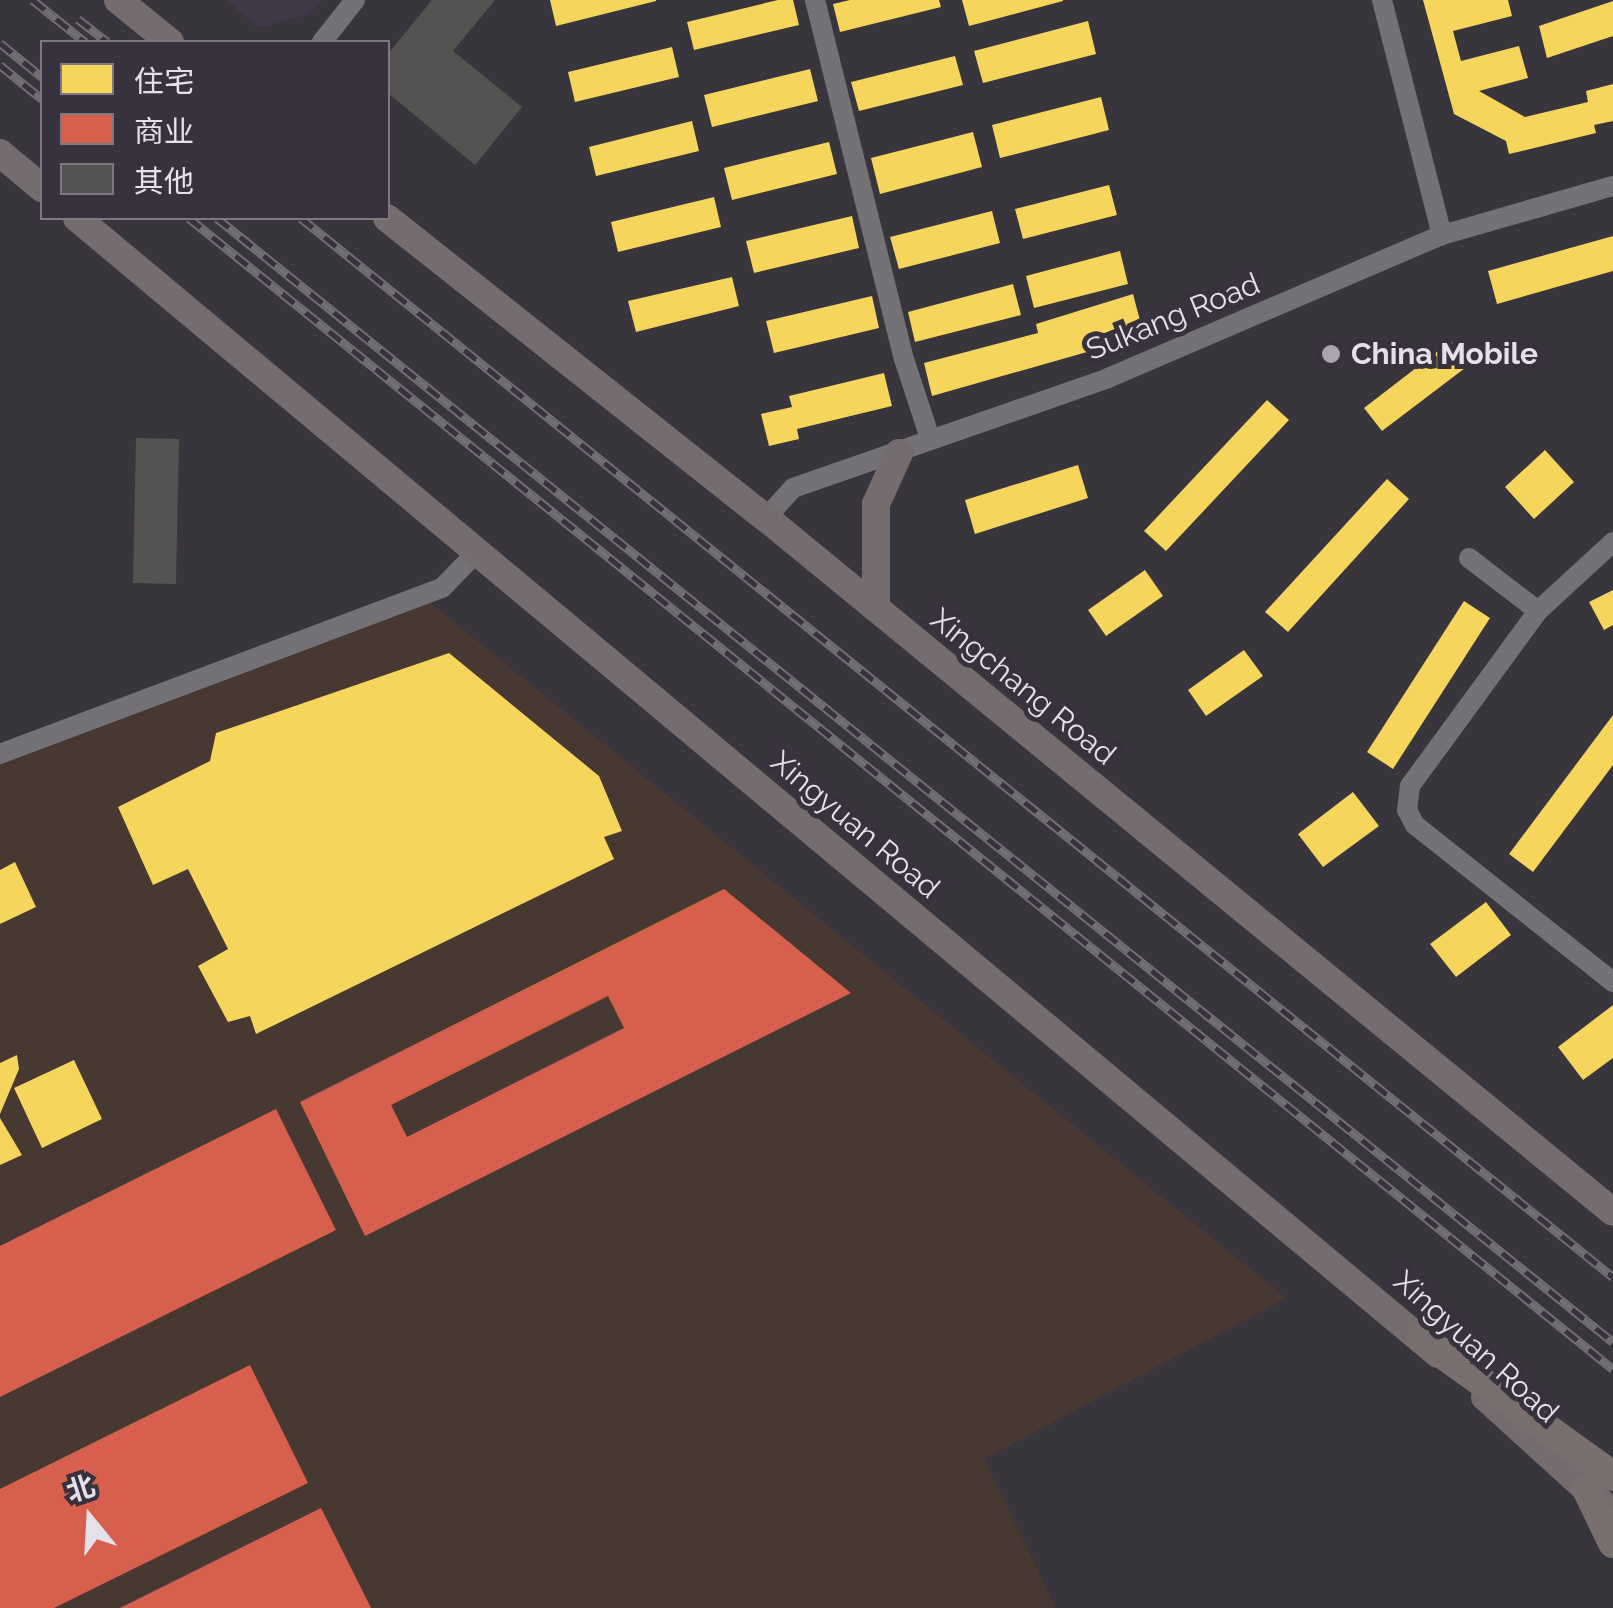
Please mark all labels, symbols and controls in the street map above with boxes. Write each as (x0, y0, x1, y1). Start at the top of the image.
legend (40, 40, 390, 220)
text: 住宅 (134, 64, 194, 99)
text: 商业 (134, 114, 194, 149)
text: 其他 (134, 164, 194, 199)
street label: Sukang Road (1081, 266, 1265, 368)
place label: China Mobile (1351, 336, 1538, 372)
marker: China Mobile (1320, 343, 1342, 365)
street label: Xingchang Road (923, 601, 1123, 773)
street label: Xingyuan Road (763, 744, 947, 906)
street label: Xingyuan Road (1386, 1264, 1566, 1430)
north arrow (40, 1468, 140, 1568)
text: 北 (62, 1469, 99, 1509)

